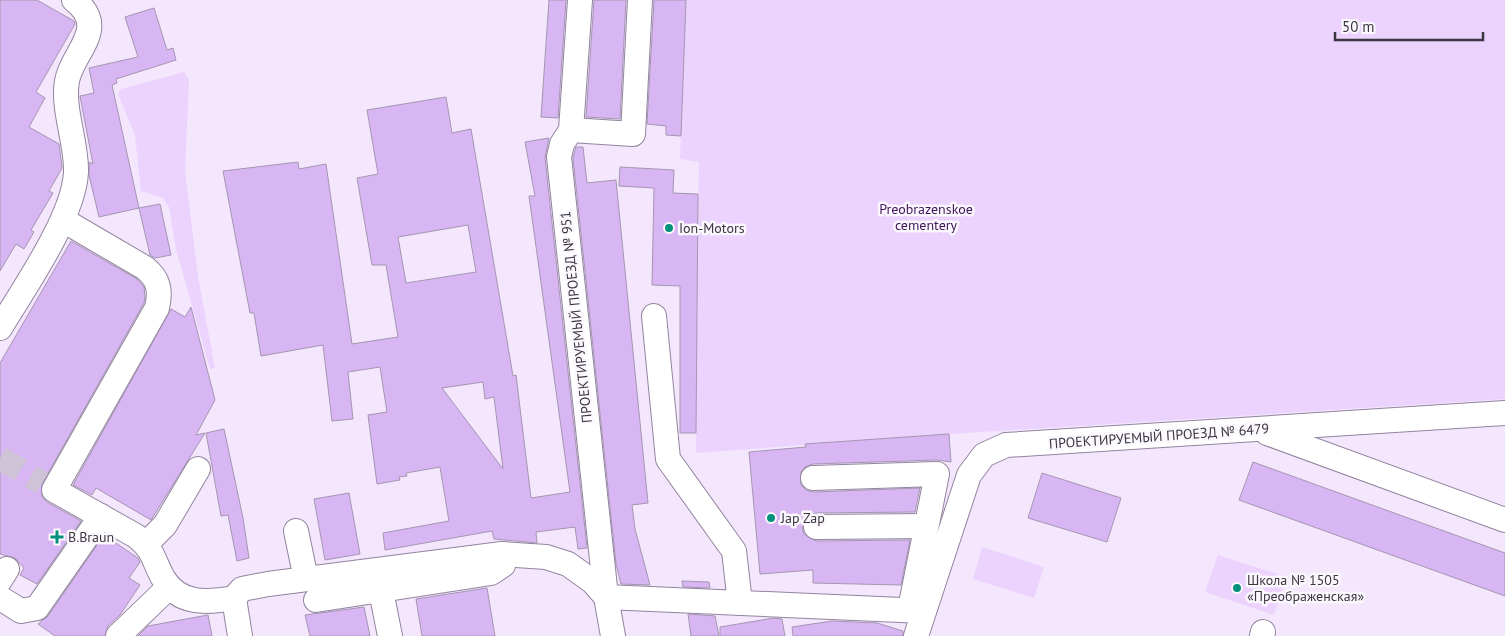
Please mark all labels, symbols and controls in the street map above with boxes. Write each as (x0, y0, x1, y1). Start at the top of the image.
scale bar (1335, 10, 1482, 42)
text: 50 m (1342, 17, 1375, 36)
park label: Preobrazenskoe cementery (879, 200, 973, 234)
street label: ПРОЕКТИРУЕМЫЙ ПРОЕЗД № 951 (556, 210, 596, 424)
place label: Ion-Motors (679, 219, 745, 237)
marker: Ion-Motors (663, 222, 675, 234)
street label: ПРОЕКТИРУЕМЫЙ ПРОЕЗД № 6479 (1048, 419, 1270, 453)
place label: Jap Zap (780, 509, 825, 527)
marker: Jap Zap (765, 512, 777, 524)
place label: B.Braun (68, 528, 114, 546)
marker: B.Braun (50, 530, 64, 544)
place label: Школа № 1505 «Преображенская» (1247, 571, 1364, 605)
marker: Школа № 1505 «Преображенская» (1231, 582, 1243, 594)

